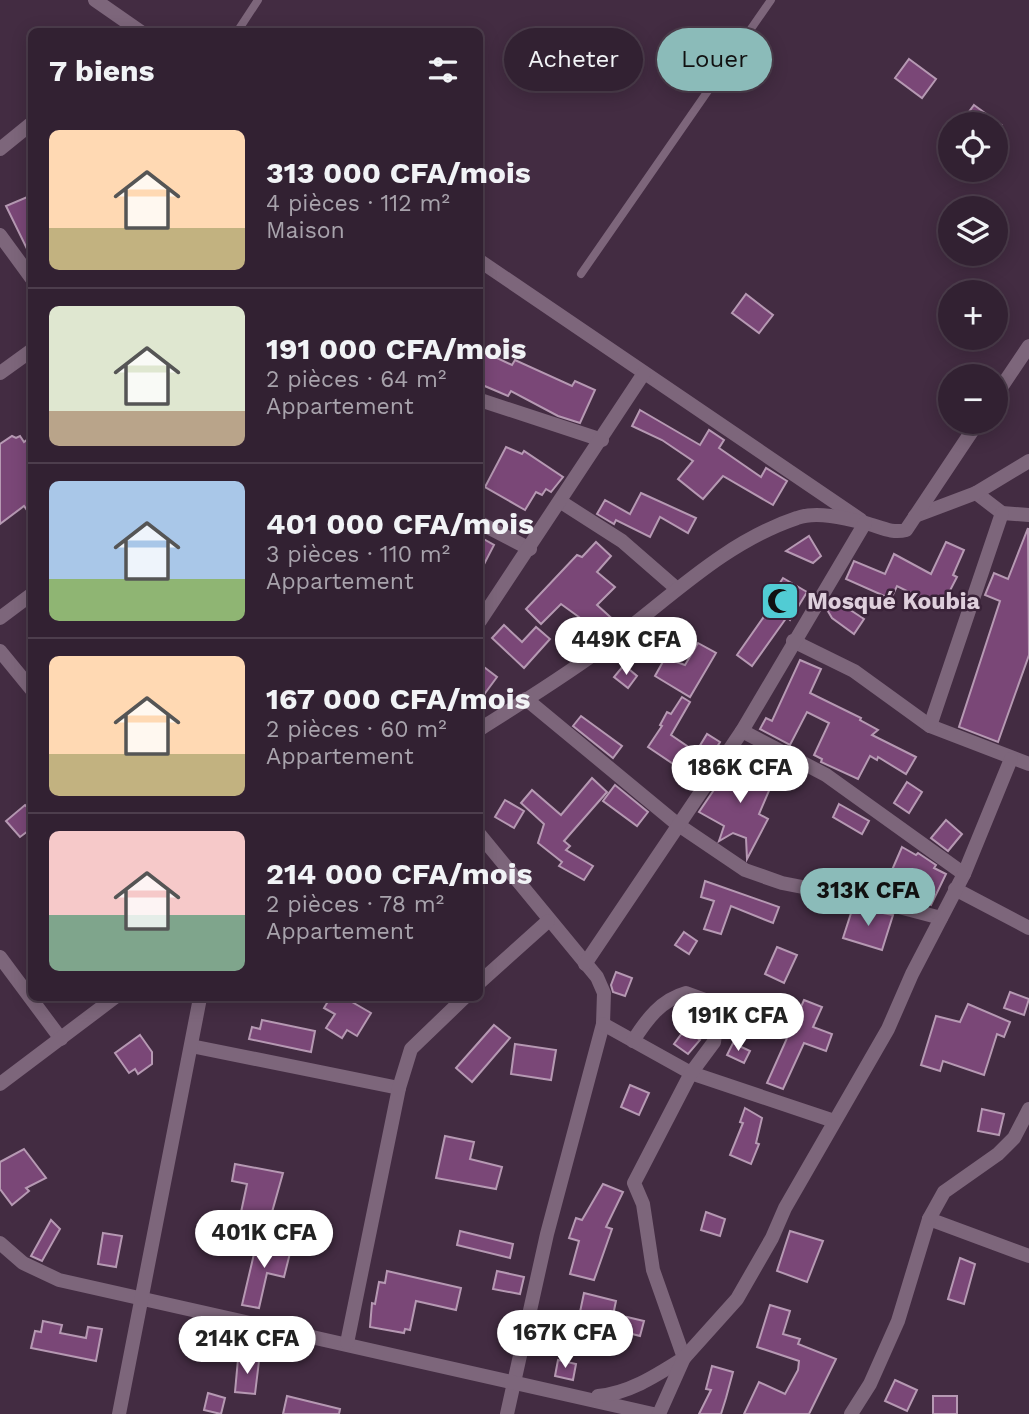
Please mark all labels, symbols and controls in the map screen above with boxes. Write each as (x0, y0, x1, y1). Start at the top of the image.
chip: Acheter (504, 28, 643, 91)
chip: Louer (657, 28, 772, 91)
icon: filters (424, 51, 462, 89)
text: 7 biens (49, 53, 155, 88)
map controls (938, 112, 1008, 434)
button: locate (938, 112, 1008, 182)
text: 313 000 CFA/mois (266, 155, 531, 190)
icon: home (105, 158, 189, 242)
text: 4 pièces · 112 m² (266, 190, 450, 217)
button: layers (938, 196, 1008, 266)
text: Maison (266, 217, 345, 244)
button: + (938, 280, 1008, 350)
text: 191 000 CFA/mois (266, 331, 527, 366)
icon: home (105, 334, 189, 418)
button: − (938, 364, 1008, 434)
text: 2 pièces · 64 m² (266, 366, 446, 393)
text: Appartement (266, 393, 414, 420)
text: 401 000 CFA/mois (266, 506, 534, 541)
icon: home (105, 509, 189, 593)
text: 3 pièces · 110 m² (266, 541, 450, 568)
text: Appartement (266, 568, 414, 595)
mosque icon: Mosqué Koubia (759, 580, 801, 622)
place label: Mosqué Koubia (807, 588, 981, 615)
pin: 449K CFA (554, 618, 698, 677)
text: 449K CFA (571, 626, 681, 653)
text: 167 000 CFA/mois (266, 681, 531, 716)
icon: home (105, 684, 189, 768)
text: 2 pièces · 60 m² (266, 716, 447, 743)
text: Appartement (266, 743, 414, 770)
pin: 186K CFA (668, 746, 812, 805)
text: 186K CFA (688, 754, 792, 781)
text: 214 000 CFA/mois (266, 856, 532, 891)
icon: home (105, 859, 189, 943)
pin: 313K CFA (796, 869, 940, 928)
text: 313K CFA (816, 877, 920, 904)
text: 2 pièces · 78 m² (266, 891, 444, 918)
text: Appartement (266, 918, 414, 945)
pin: 191K CFA (666, 993, 810, 1053)
text: 191K CFA (688, 1002, 788, 1029)
pin: 401K CFA (192, 1210, 336, 1270)
text: 401K CFA (211, 1219, 317, 1246)
pin: 167K CFA (493, 1310, 637, 1370)
pin: 214K CFA (175, 1316, 319, 1376)
text: 167K CFA (513, 1319, 617, 1346)
text: 214K CFA (195, 1325, 299, 1352)

